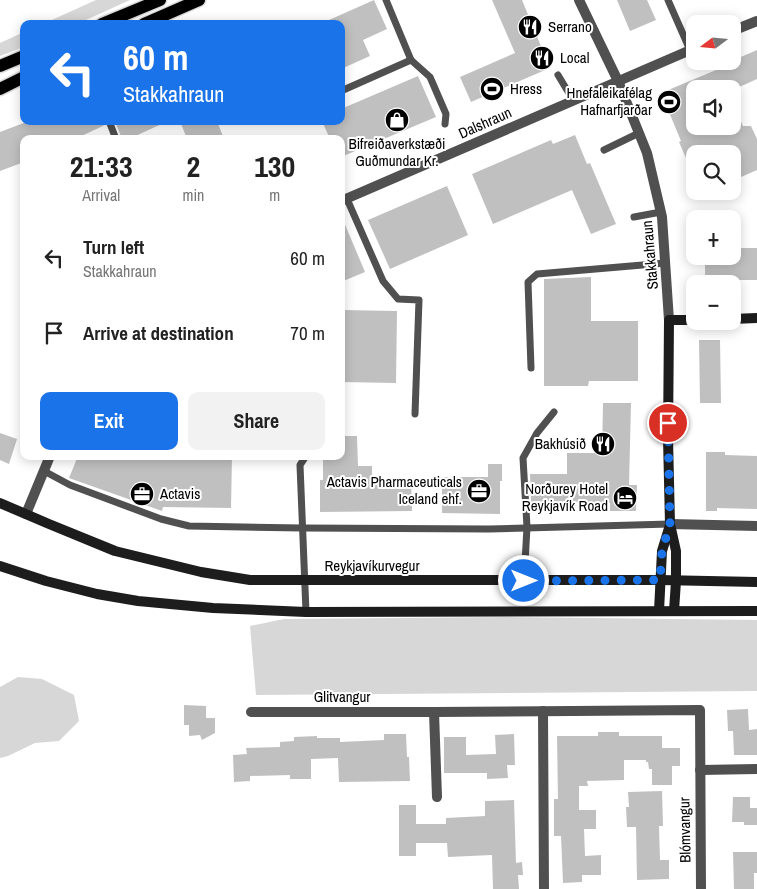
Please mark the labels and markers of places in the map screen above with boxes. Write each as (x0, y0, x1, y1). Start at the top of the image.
restaurant icon: Serrano (517, 14, 543, 40)
place label: Serrano (548, 16, 592, 37)
restaurant icon: Local (529, 45, 555, 71)
place label: Local (560, 47, 589, 68)
sports icon: Hress (479, 76, 505, 102)
place label: Hress (510, 78, 542, 99)
place label: Hnefaleikafélag Hafnarfjarðar (567, 82, 652, 120)
sports icon: Hnefaleikafélag Hafnarfjarðar (656, 89, 682, 115)
shop icon: Bifreiðaverkstæði Guðmundar Kr. (384, 107, 410, 133)
place label: Bifreiðaverkstæði Guðmundar Kr. (348, 133, 446, 171)
pin (647, 402, 689, 444)
restaurant icon: Bakhúsið (590, 431, 616, 457)
place label: Bakhúsið (535, 433, 586, 454)
place label: Actavis Pharmaceuticals Iceland ehf. (326, 471, 462, 509)
office icon: Actavis Pharmaceuticals Iceland ehf. (466, 478, 492, 504)
place label: Norðurey Hotel Reykjavík Road (522, 478, 608, 516)
office icon: Actavis (129, 481, 155, 507)
place label: Actavis (159, 483, 200, 504)
hotel icon: Norðurey Hotel Reykjavík Road (612, 485, 638, 511)

